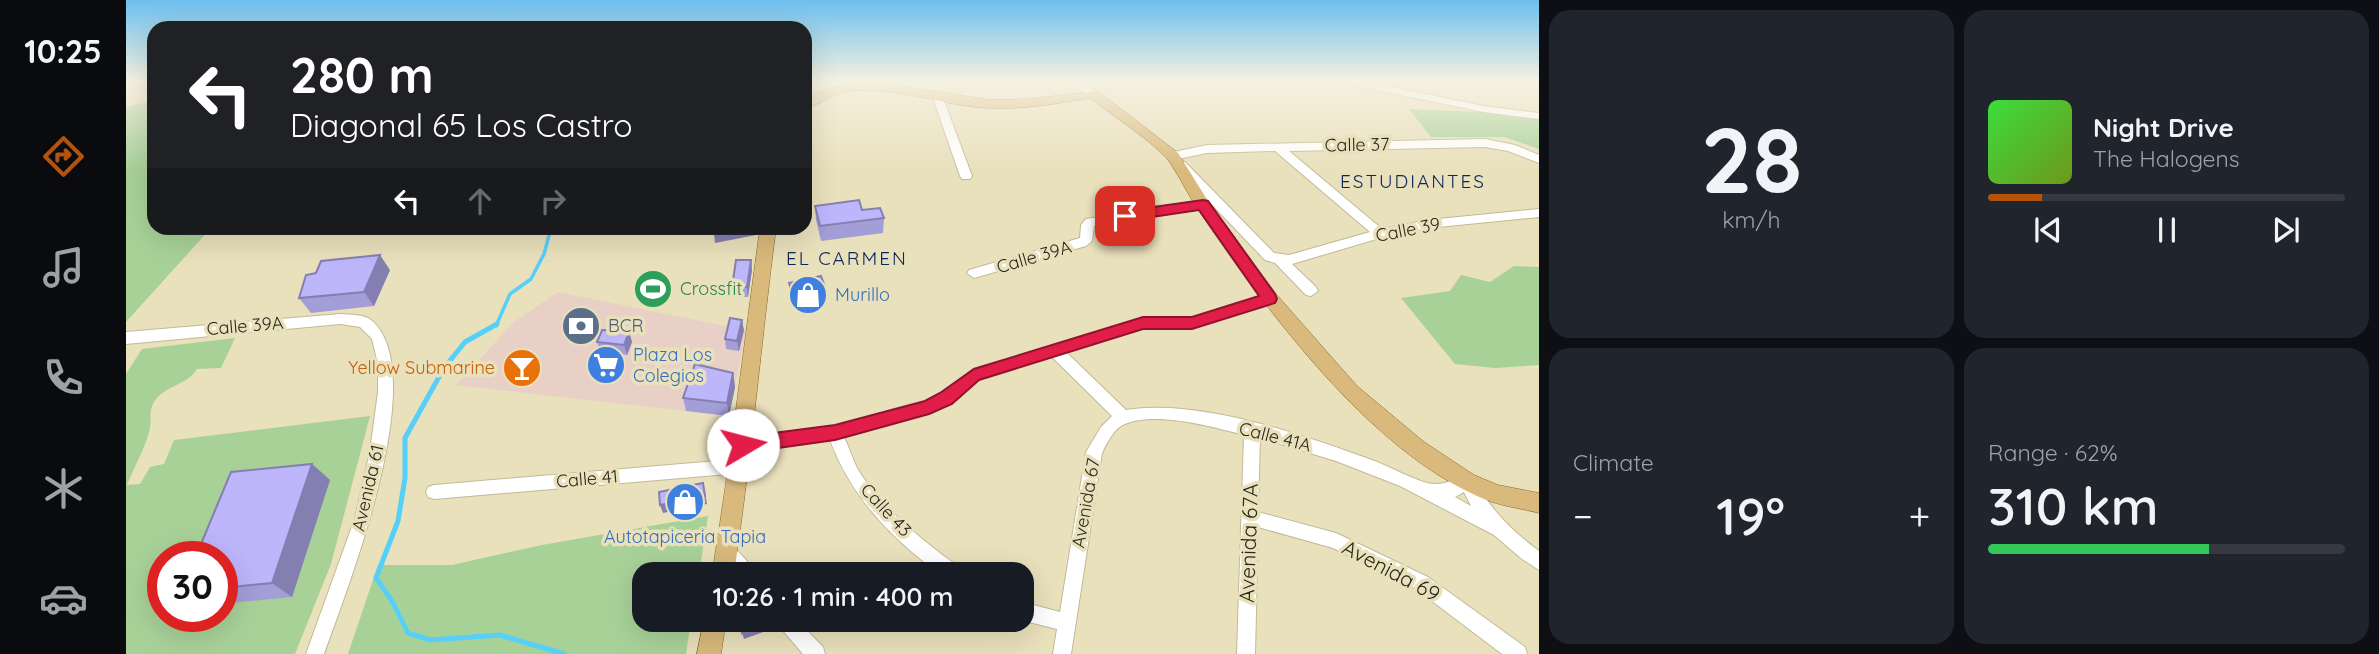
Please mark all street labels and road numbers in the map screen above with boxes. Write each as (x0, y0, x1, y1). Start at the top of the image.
street label: Calle 37 (1325, 132, 1389, 157)
street label: Calle 39 (1374, 212, 1442, 247)
street label: Calle 39A (994, 235, 1074, 278)
street label: Calle 39A (206, 311, 285, 340)
street label: Calle 41A (1237, 416, 1314, 457)
street label: Avenida 61 (346, 442, 389, 533)
street label: Avenida 67 (1066, 456, 1105, 550)
street label: Calle 41 (555, 464, 619, 493)
street label: Calle 43 (856, 478, 917, 541)
street label: Avenida 67A (1233, 483, 1263, 603)
street label: Avenida 69 (1338, 534, 1445, 607)

